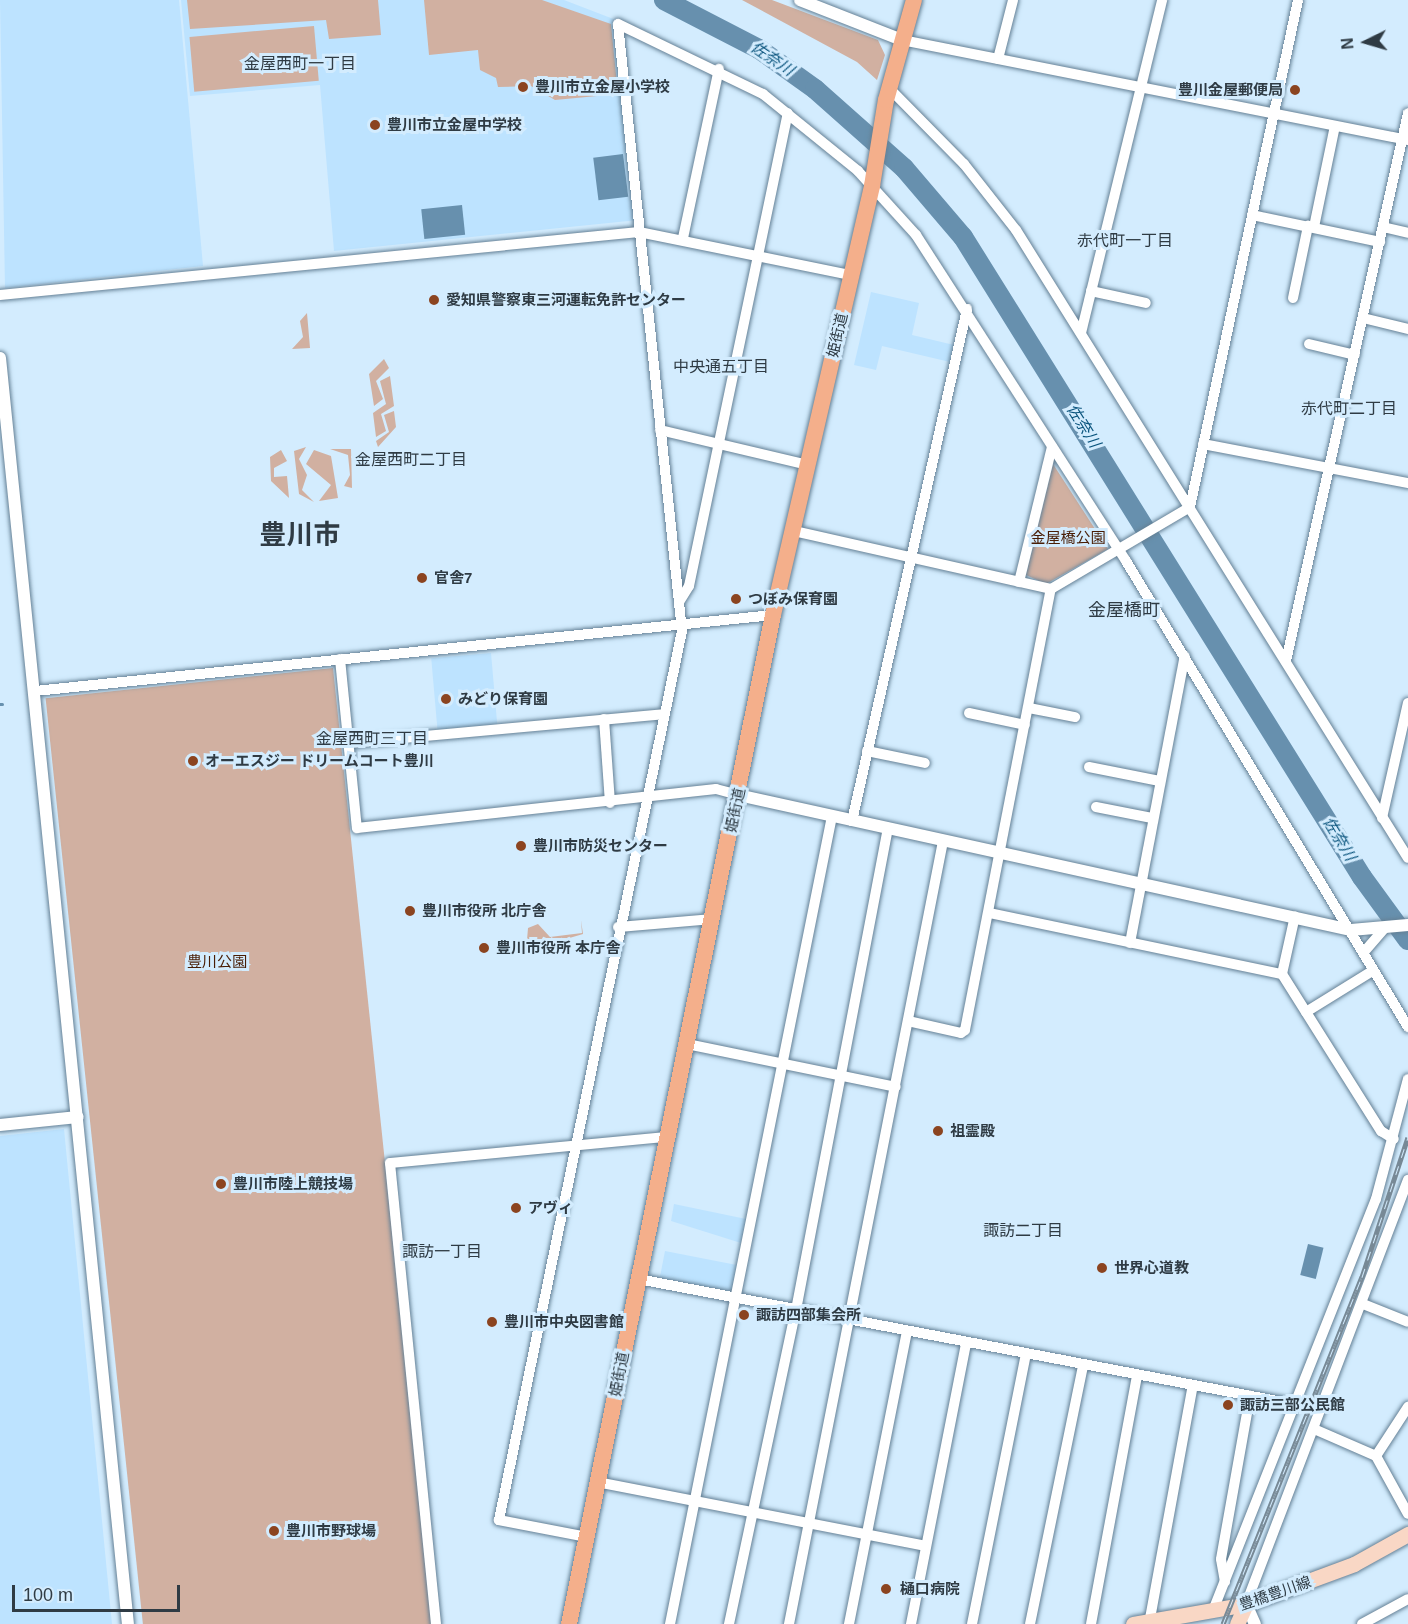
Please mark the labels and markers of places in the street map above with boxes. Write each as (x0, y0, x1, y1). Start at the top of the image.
place label: 豊川市立金屋小学校 (535, 78, 670, 96)
marker: 豊川市立金屋小学校 (516, 80, 530, 94)
place label: 豊川金屋郵便局 (1178, 81, 1283, 99)
marker: 豊川金屋郵便局 (1288, 83, 1302, 97)
place label: 豊川市立金屋中学校 (387, 116, 522, 134)
marker: 豊川市立金屋中学校 (368, 118, 382, 132)
place label: 愛知県警察東三河運転免許センター (446, 291, 686, 309)
marker: 愛知県警察東三河運転免許センター (427, 293, 441, 307)
place label: 官舎7 (434, 569, 472, 587)
marker: 官舎7 (415, 571, 429, 585)
place label: つぼみ保育園 (748, 590, 838, 608)
marker: つぼみ保育園 (729, 592, 743, 606)
place label: みどり保育園 (458, 690, 548, 708)
marker: みどり保育園 (439, 692, 453, 706)
place label: オーエスジー ドリームコート豊川 (205, 752, 434, 770)
marker: オーエスジー ドリームコート豊川 (186, 754, 200, 768)
place label: 豊川市防災センター (533, 837, 668, 855)
marker: 豊川市防災センター (514, 839, 528, 853)
place label: 豊川市役所 北庁舎 (422, 902, 546, 920)
marker: 豊川市役所 北庁舎 (403, 904, 417, 918)
place label: 豊川市役所 本庁舎 (496, 939, 620, 957)
marker: 豊川市役所 本庁舎 (477, 941, 491, 955)
place label: 祖霊殿 (950, 1122, 995, 1140)
marker: 祖霊殿 (931, 1124, 945, 1138)
place label: 豊川市陸上競技場 (233, 1175, 353, 1193)
marker: 豊川市陸上競技場 (214, 1177, 228, 1191)
place label: アヴィ (528, 1199, 573, 1217)
marker: アヴィ (509, 1201, 523, 1215)
place label: 世界心道教 (1114, 1259, 1189, 1277)
marker: 世界心道教 (1095, 1261, 1109, 1275)
place label: 諏訪四部集会所 (756, 1306, 861, 1324)
marker: 諏訪四部集会所 (737, 1308, 751, 1322)
place label: 豊川市中央図書館 (504, 1313, 624, 1331)
marker: 豊川市中央図書館 (485, 1315, 499, 1329)
place label: 諏訪三部公民館 (1240, 1396, 1345, 1414)
marker: 諏訪三部公民館 (1221, 1398, 1235, 1412)
place label: 豊川市野球場 (286, 1522, 376, 1540)
marker: 豊川市野球場 (267, 1524, 281, 1538)
marker: 樋口病院 (877, 1580, 895, 1598)
place label: 樋口病院 (900, 1580, 960, 1598)

